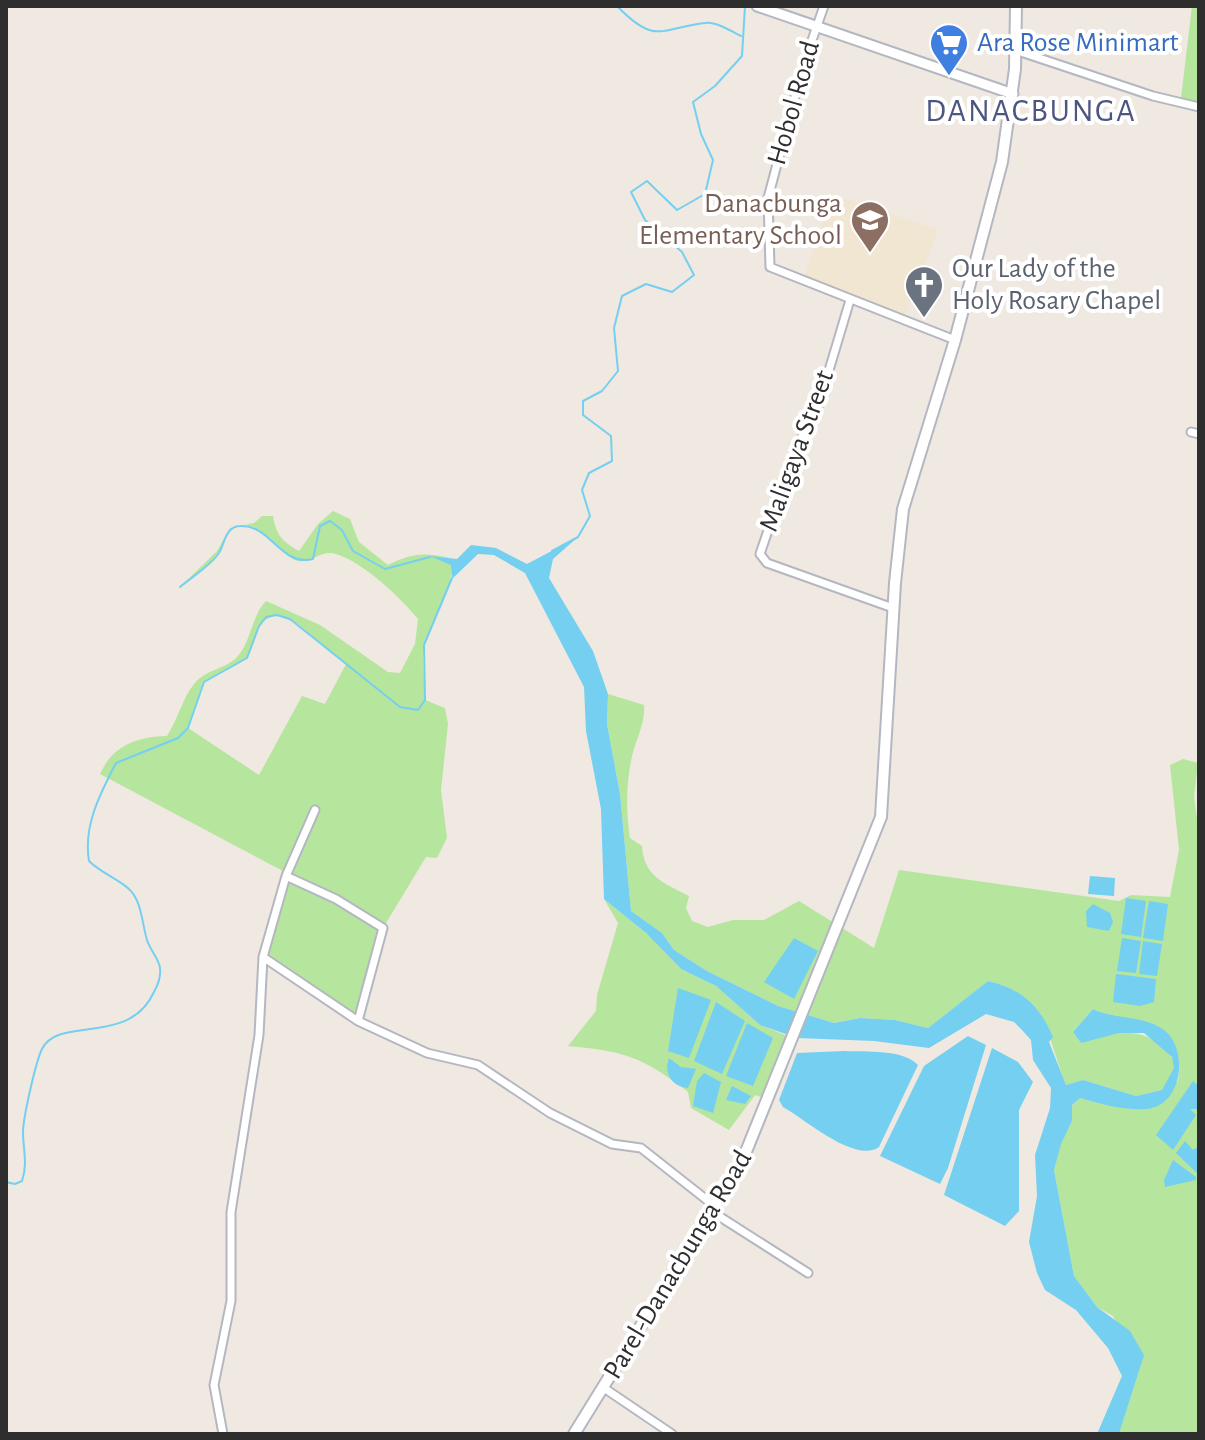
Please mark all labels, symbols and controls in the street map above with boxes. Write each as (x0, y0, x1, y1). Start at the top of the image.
supermarket icon: Ara Rose Minimart (928, 22, 970, 77)
place label: Ara Rose Minimart (977, 29, 1179, 57)
street label: Hobol Road (763, 38, 825, 168)
district label: DANACBUNGA (925, 95, 1137, 127)
place label: Danacbunga Elementary School (639, 190, 842, 250)
school or university icon: Danacbunga Elementary School (849, 199, 891, 254)
place label: Our Lady of the Holy Rosary Chapel (952, 255, 1161, 315)
church icon: Our Lady of the Holy Rosary Chapel (903, 264, 945, 319)
street label: Maligaya Street (755, 367, 839, 535)
street label: Parel-Danacbunga Road (599, 1146, 757, 1384)

